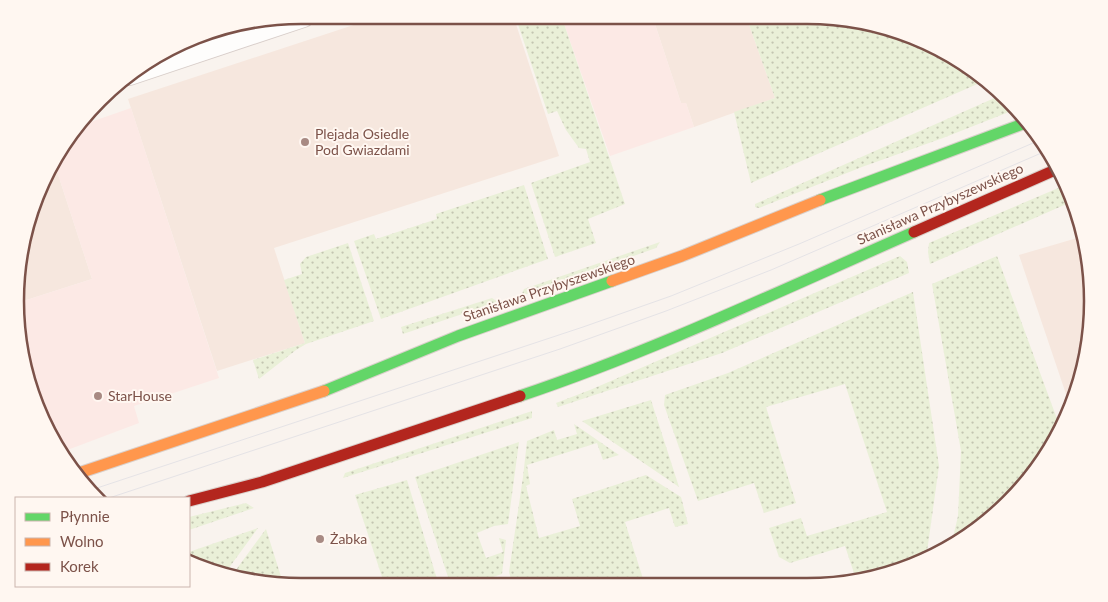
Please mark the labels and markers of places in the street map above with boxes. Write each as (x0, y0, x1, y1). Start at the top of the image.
place label: Plejada Osiedle Pod Gwiazdami (315, 125, 410, 158)
marker: Plejada Osiedle Pod Gwiazdami (299, 136, 311, 148)
place label: StarHouse (108, 387, 172, 404)
marker: StarHouse (92, 390, 104, 402)
place label: Żabka (330, 530, 367, 547)
marker: Żabka (314, 533, 326, 545)

